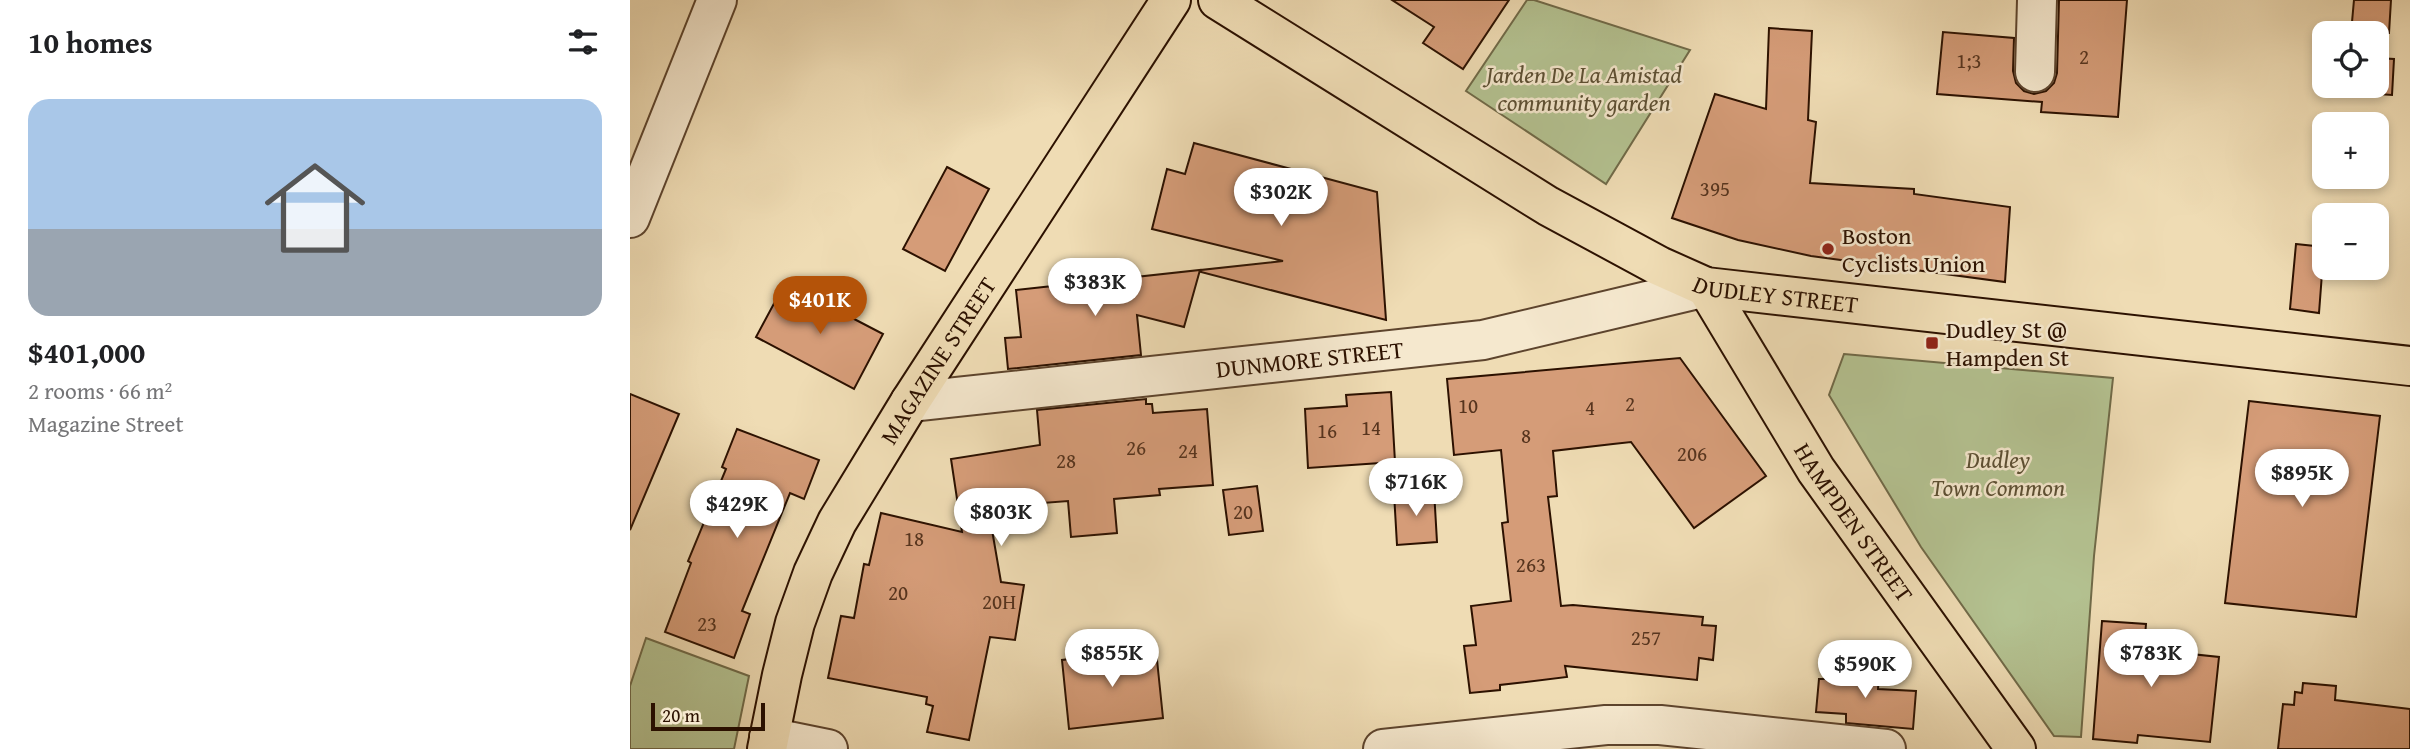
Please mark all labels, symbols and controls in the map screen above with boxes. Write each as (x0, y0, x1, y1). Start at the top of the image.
text: 10 homes (28, 20, 153, 64)
map controls (2312, 21, 2389, 280)
button: locate (2312, 21, 2389, 98)
icon: filters (564, 23, 602, 61)
house number: 2 (2079, 41, 2089, 72)
house number: 1;3 (1956, 45, 1982, 76)
park label: Jarden De La Amistad community garden (1482, 57, 1682, 120)
button: + (2312, 112, 2389, 189)
icon: home (252, 145, 378, 271)
pin: $302K (1232, 168, 1330, 228)
house number: 395 (1700, 173, 1730, 204)
text: $302K (1250, 174, 1312, 207)
button: − (2312, 203, 2389, 280)
place label: Boston Cyclists Union (1842, 218, 1986, 281)
marker: Boston Cyclists Union (1820, 241, 1836, 257)
pin: $383K (1046, 258, 1144, 318)
text: $383K (1064, 264, 1126, 297)
street label: DUDLEY STREET (1688, 266, 1860, 321)
street label: MAGAZINE STREET (871, 270, 1004, 451)
pin: $401K (771, 276, 869, 336)
text: $401K (789, 282, 851, 315)
place label: Dudley St @ Hampden St (1946, 312, 2069, 375)
text: $401,000 (28, 330, 145, 374)
street label: DUNMORE STREET (1214, 331, 1405, 386)
marker: Dudley St @ Hampden St (1924, 335, 1940, 351)
text: 2 rooms · 66 m² (28, 374, 172, 407)
house number: 2 (1625, 388, 1635, 419)
house number: 10 (1458, 390, 1478, 421)
house number: 4 (1585, 392, 1595, 423)
text: Magazine Street (28, 407, 184, 440)
house number: 14 (1361, 412, 1381, 443)
house number: 16 (1317, 415, 1337, 446)
house number: 8 (1521, 420, 1531, 451)
house number: 26 (1126, 432, 1146, 463)
house number: 24 (1178, 435, 1198, 466)
street label: HAMPDEN STREET (1786, 436, 1922, 609)
house number: 206 (1677, 438, 1707, 469)
park label: Dudley Town Common (1931, 442, 2065, 505)
house number: 28 (1056, 445, 1076, 476)
pin: $895K (2253, 449, 2351, 509)
text: $895K (2271, 455, 2333, 488)
pin: $716K (1367, 458, 1465, 518)
text: $716K (1385, 464, 1447, 497)
pin: $429K (688, 480, 786, 540)
text: $429K (706, 486, 768, 519)
pin: $803K (952, 489, 1050, 548)
text: $803K (970, 494, 1032, 527)
house number: 20 (1233, 496, 1253, 527)
house number: 18 (904, 523, 924, 554)
house number: 263 (1516, 549, 1546, 580)
house number: 20 (888, 577, 908, 608)
house number: 20H (982, 586, 1016, 617)
house number: 23 (697, 608, 717, 639)
house number: 257 (1631, 622, 1661, 653)
pin: $855K (1063, 630, 1161, 689)
pin: $783K (2102, 630, 2200, 689)
text: $855K (1081, 635, 1143, 668)
text: $783K (2120, 635, 2182, 668)
pin: $590K (1816, 640, 1914, 700)
text: $590K (1834, 646, 1896, 679)
scale bar (651, 700, 765, 732)
text: 20 m (662, 701, 700, 729)

